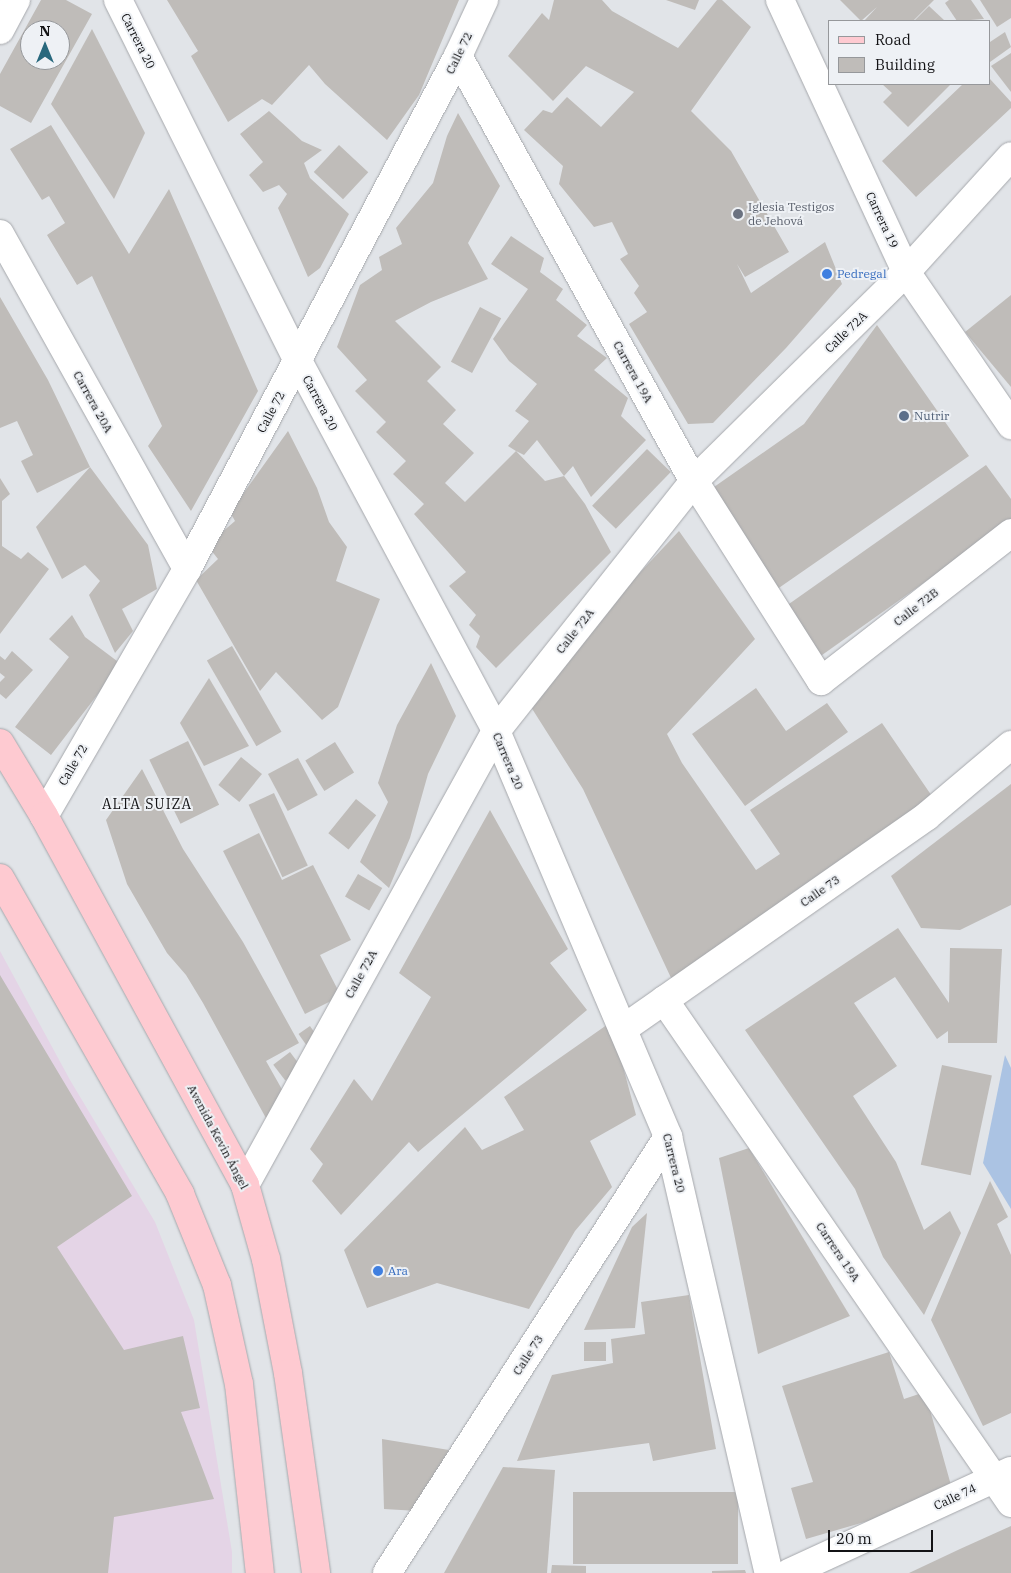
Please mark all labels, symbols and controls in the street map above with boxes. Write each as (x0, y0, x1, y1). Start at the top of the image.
street label: Carrera 20 (118, 11, 158, 71)
north arrow (20, 20, 70, 70)
legend (828, 20, 991, 85)
text: N (39, 22, 51, 40)
street label: Calle 72 (443, 30, 475, 76)
text: Road (875, 30, 911, 49)
text: Building (875, 55, 935, 74)
street label: Carrera 19 (863, 190, 901, 250)
place label: Iglesia Testigos de Jehová (748, 200, 834, 228)
marker: Iglesia Testigos de Jehová (732, 208, 744, 220)
place label: Pedregal (837, 267, 886, 281)
marker: Pedregal (821, 268, 833, 280)
street label: Calle 72A (822, 308, 870, 356)
street label: Carrera 19A (610, 339, 656, 405)
street label: Carrera 20A (70, 369, 116, 435)
street label: Carrera 20 (299, 373, 341, 433)
street label: Calle 72 (254, 389, 288, 435)
place label: Nutrir (914, 409, 949, 423)
marker: Nutrir (898, 410, 910, 422)
street label: Calle 72B (891, 585, 941, 629)
street label: Calle 72A (553, 606, 597, 656)
street label: Carrera 20 (490, 730, 526, 792)
street label: Calle 72 (56, 742, 90, 788)
district label: ALTA SUIZA (101, 796, 193, 812)
street label: Calle 73 (797, 872, 843, 910)
street label: Calle 72A (342, 947, 380, 1001)
street label: Avenida Kevin Ángel (184, 1082, 252, 1192)
street label: Carrera 20 (660, 1132, 688, 1194)
street label: Carrera 19A (813, 1220, 863, 1284)
place label: Ara (388, 1264, 408, 1278)
marker: Ara (372, 1265, 384, 1277)
street label: Calle 73 (510, 1332, 546, 1378)
street label: Calle 74 (932, 1481, 978, 1513)
scale bar (831, 1520, 936, 1552)
text: 20 m (836, 1529, 872, 1548)

